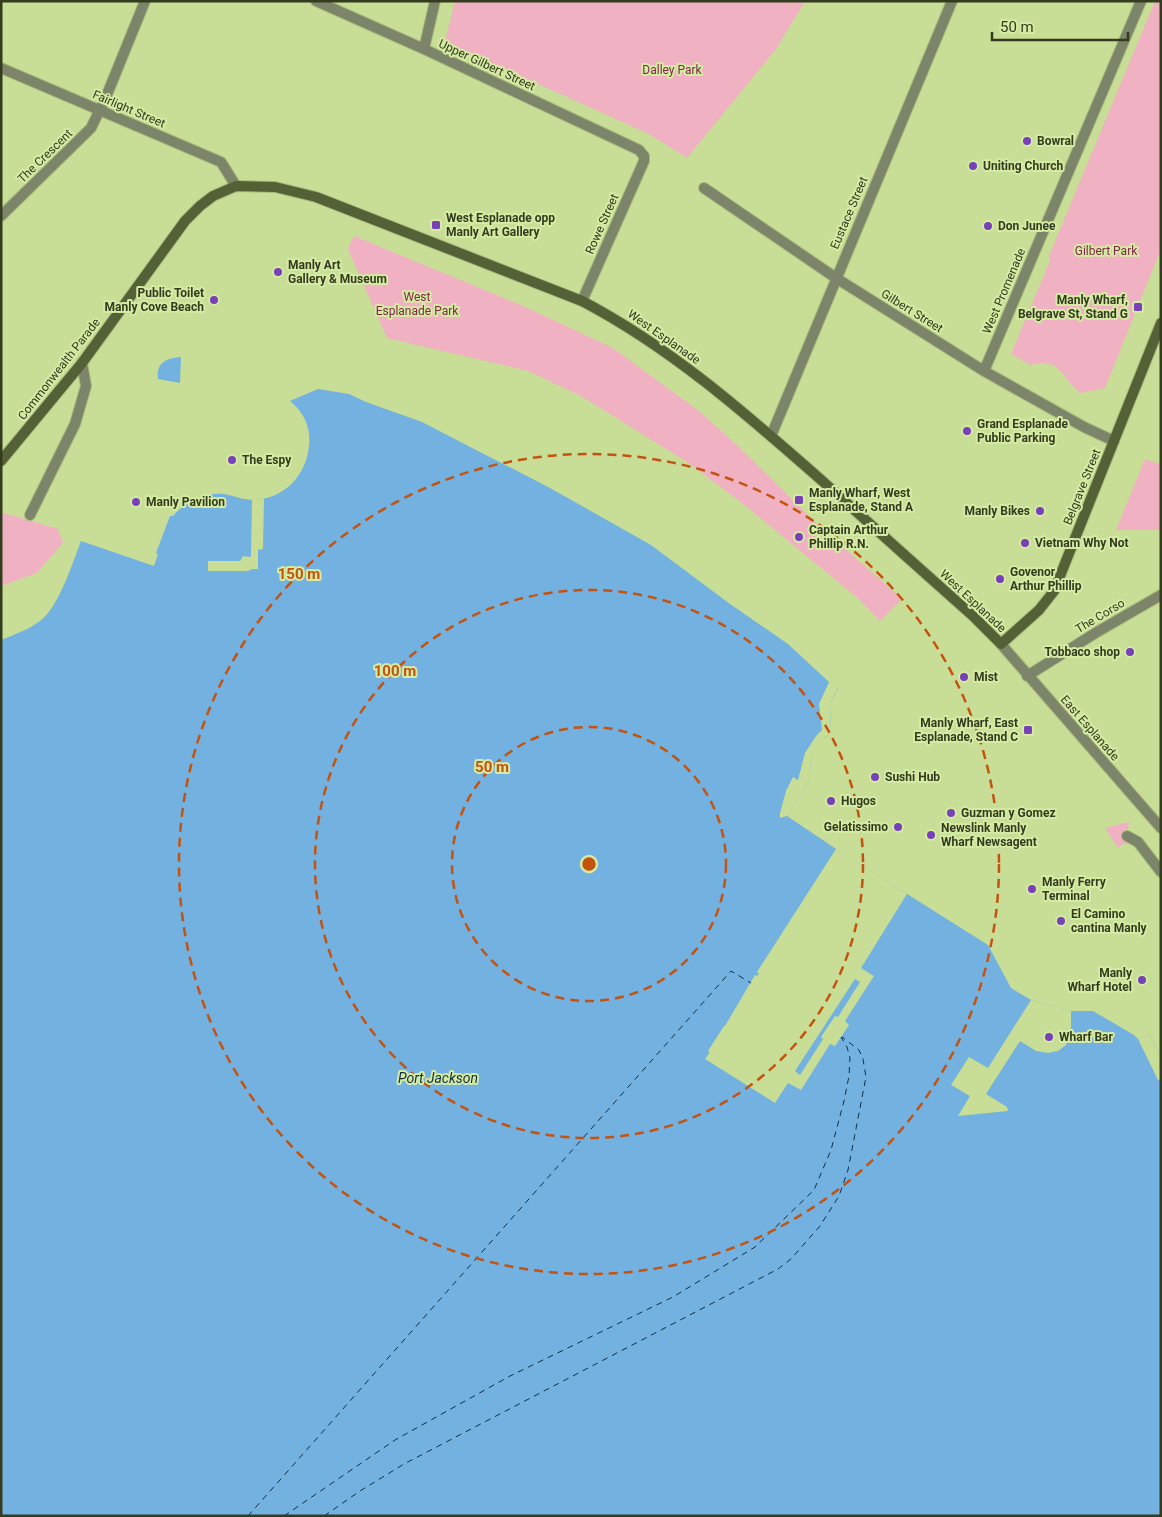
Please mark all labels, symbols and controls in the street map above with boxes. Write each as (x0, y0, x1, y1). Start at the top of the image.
scale bar (992, 10, 1128, 42)
text: 50 m (1000, 18, 1034, 36)
street label: Upper Gilbert Street (437, 37, 537, 93)
park label: Dalley Park (642, 63, 703, 77)
street label: Fairlight Street (91, 87, 168, 131)
street label: The Crescent (15, 126, 75, 186)
place label: Bowral (1037, 134, 1074, 148)
marker: Bowral (1021, 135, 1033, 147)
place label: Uniting Church (983, 159, 1063, 173)
marker: Uniting Church (967, 160, 979, 172)
street label: Eustace Street (827, 175, 871, 251)
street label: Rowe Street (583, 192, 621, 256)
place label: West Esplanade opp Manly Art Gallery (446, 211, 555, 239)
marker: West Esplanade opp Manly Art Gallery (430, 219, 442, 231)
place label: Don Junee (998, 219, 1056, 233)
marker: Don Junee (982, 220, 994, 232)
park label: Gilbert Park (1075, 244, 1138, 258)
street label: West Promenade (980, 246, 1028, 336)
place label: Manly Art Gallery & Museum (288, 258, 387, 286)
marker: Manly Art Gallery & Museum (272, 266, 284, 278)
place label: Public Toilet Manly Cove Beach (105, 286, 204, 314)
street label: Gilbert Street (879, 287, 945, 336)
park label: West Esplanade Park (376, 290, 459, 318)
place label: Manly Wharf, Belgrave St, Stand G (1018, 293, 1128, 321)
marker: Public Toilet Manly Cove Beach (208, 294, 220, 306)
marker: Manly Wharf, Belgrave St, Stand G (1132, 301, 1144, 313)
street label: West Esplanade (625, 307, 703, 367)
street label: Commonwealth Parade (15, 315, 103, 423)
place label: Grand Esplanade Public Parking (977, 417, 1068, 445)
marker: Grand Esplanade Public Parking (961, 425, 973, 437)
street label: Belgrave Street (1060, 447, 1104, 527)
place label: The Espy (242, 453, 292, 467)
marker: The Espy (226, 454, 238, 466)
place label: Manly Wharf, West Esplanade, Stand A (809, 486, 914, 514)
marker: Manly Wharf, West Esplanade, Stand A (793, 494, 805, 506)
place label: Manly Pavilion (146, 495, 225, 509)
marker: Manly Pavilion (130, 496, 142, 508)
place label: Manly Bikes (964, 504, 1030, 518)
marker: Manly Bikes (1034, 505, 1046, 517)
place label: Captain Arthur Phillip R.N. (809, 523, 889, 551)
marker: Captain Arthur Phillip R.N. (793, 531, 805, 543)
place label: Vietnam Why Not (1035, 536, 1129, 550)
marker: Vietnam Why Not (1019, 537, 1031, 549)
text: 150 m (278, 565, 320, 583)
place label: Govenor Arthur Phillip (1010, 565, 1082, 593)
street label: West Esplanade (937, 567, 1009, 635)
marker: Govenor Arthur Phillip (994, 573, 1006, 585)
street label: The Corso (1073, 596, 1127, 636)
place label: Tobbaco shop (1044, 645, 1120, 659)
marker: Tobbaco shop (1124, 646, 1136, 658)
text: 100 m (374, 662, 416, 680)
place label: Mist (974, 670, 998, 684)
marker: Mist (958, 671, 970, 683)
street label: East Esplanade (1058, 692, 1122, 764)
place label: Manly Wharf, East Esplanade, Stand C (914, 716, 1018, 744)
marker: Manly Wharf, East Esplanade, Stand C (1022, 724, 1034, 736)
text: 50 m (475, 758, 509, 776)
place label: Sushi Hub (885, 770, 940, 784)
marker: Sushi Hub (869, 771, 881, 783)
place label: Hugos (841, 794, 876, 808)
marker: Hugos (825, 795, 837, 807)
place label: Guzman y Gomez (961, 806, 1056, 820)
marker: Guzman y Gomez (945, 807, 957, 819)
place label: Gelatissimo (824, 820, 888, 834)
marker: Gelatissimo (892, 821, 904, 833)
place label: Newslink Manly Wharf Newsagent (941, 821, 1037, 849)
marker: Newslink Manly Wharf Newsagent (925, 829, 937, 841)
centre of rings (580, 855, 598, 873)
place label: Manly Ferry Terminal (1042, 875, 1107, 903)
marker: Manly Ferry Terminal (1026, 883, 1038, 895)
place label: El Camino cantina Manly (1071, 907, 1148, 935)
marker: El Camino cantina Manly (1055, 915, 1067, 927)
place label: Manly Wharf Hotel (1068, 966, 1133, 994)
marker: Manly Wharf Hotel (1136, 974, 1148, 986)
place label: Wharf Bar (1059, 1030, 1114, 1044)
marker: Wharf Bar (1043, 1031, 1055, 1043)
water label: Port Jackson (398, 1070, 478, 1086)

